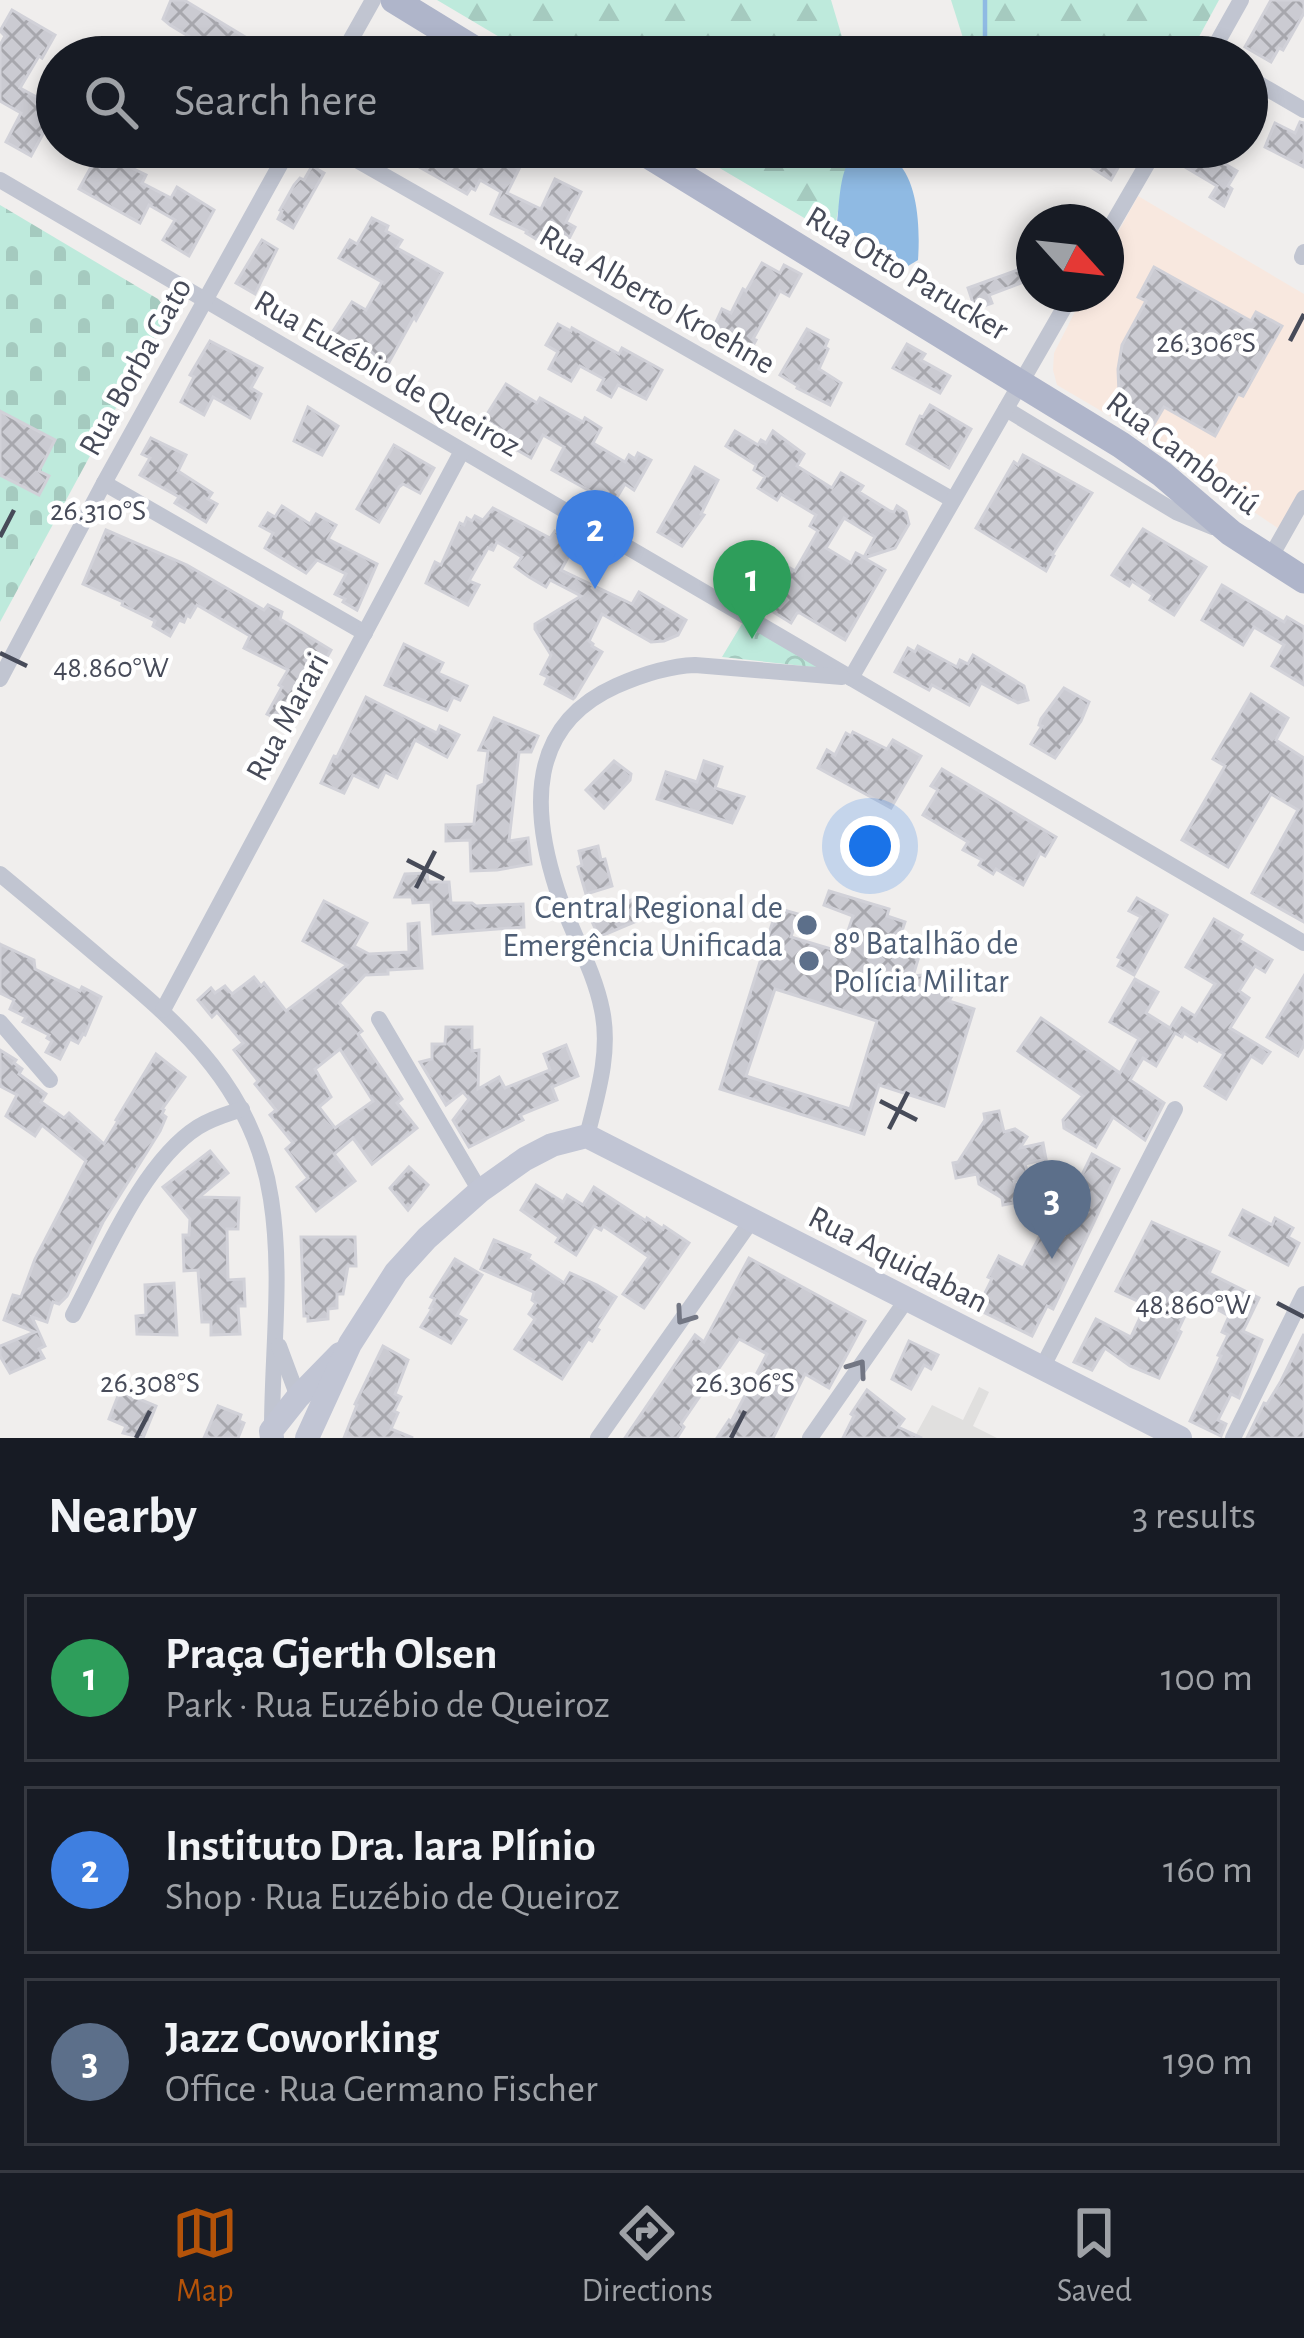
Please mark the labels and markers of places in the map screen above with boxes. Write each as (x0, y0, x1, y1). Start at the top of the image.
pin: 2 (556, 490, 634, 589)
pin: 1 (713, 540, 791, 639)
place label: Central Regional de Emergência Unificada (502, 892, 783, 963)
marker: Central Regional de Emergência Unificada (794, 912, 820, 938)
place label: 8º Batalhão de Polícia Militar (833, 928, 1019, 999)
marker: 8º Batalhão de Polícia Militar (796, 948, 822, 974)
pin: 3 (1013, 1160, 1091, 1259)

